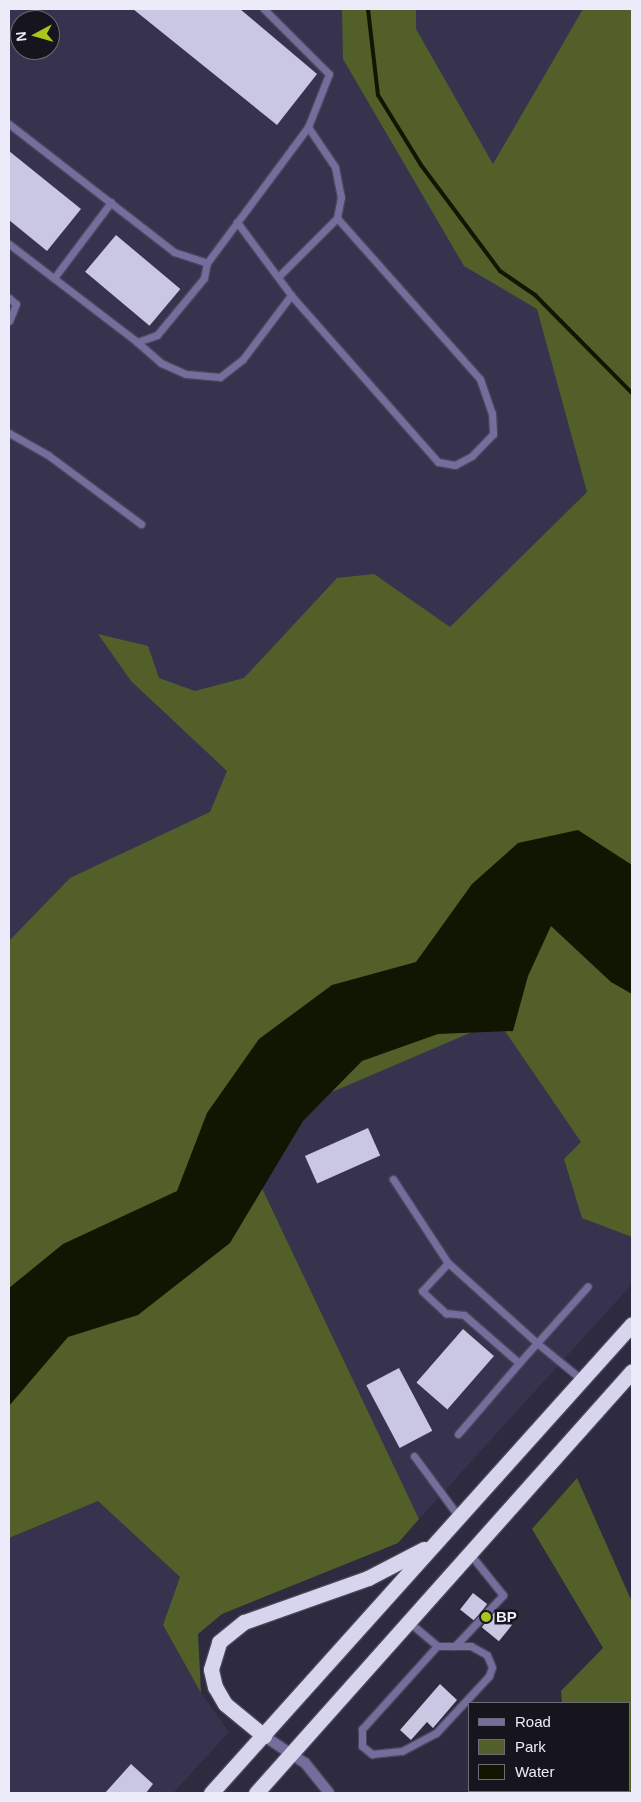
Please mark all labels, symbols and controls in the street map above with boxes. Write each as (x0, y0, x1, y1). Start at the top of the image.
north arrow (10, 10, 60, 60)
text: N (13, 31, 30, 42)
place label: BP (496, 1608, 517, 1626)
marker: BP (480, 1611, 492, 1623)
legend (468, 1702, 631, 1792)
text: Road (515, 1713, 551, 1730)
text: Park (515, 1738, 546, 1755)
text: Water (515, 1763, 554, 1780)

